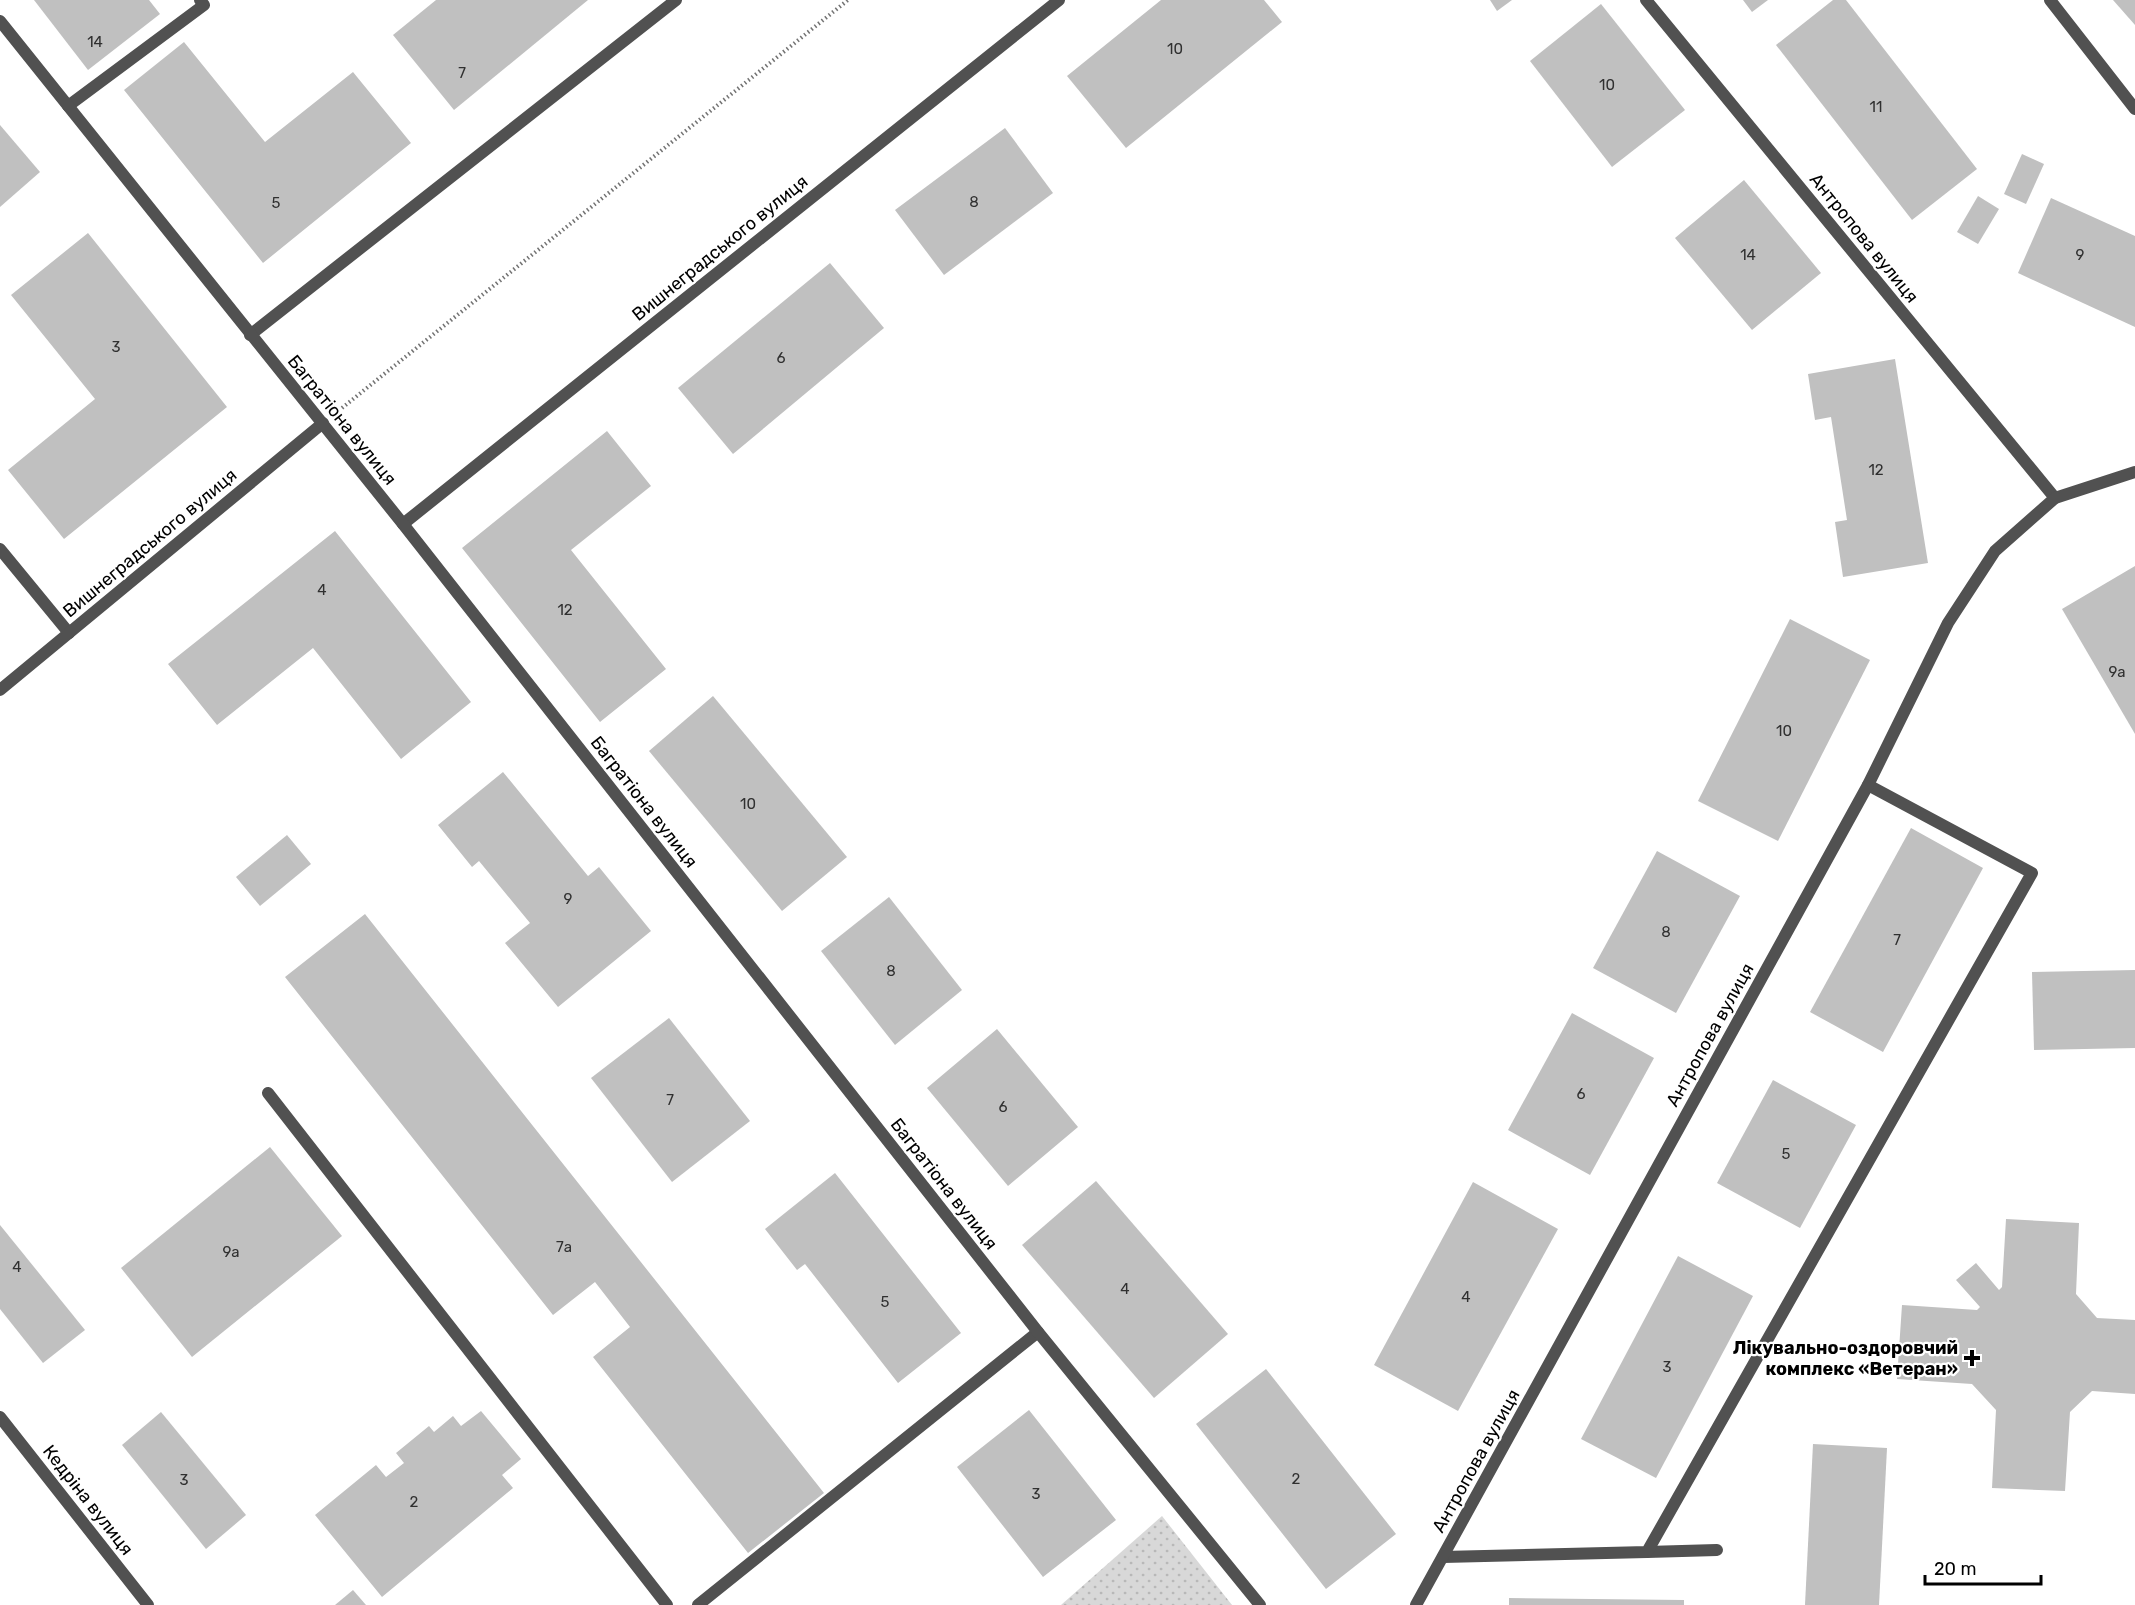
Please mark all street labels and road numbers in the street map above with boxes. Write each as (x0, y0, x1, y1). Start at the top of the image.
street label: Антропова вулиця (1805, 169, 1923, 307)
street label: Вишнеградського вулиця (628, 170, 812, 326)
street label: Багратіона вулиця (283, 351, 401, 489)
street label: Вишнеградського вулиця (59, 464, 241, 622)
street label: Багратіона вулиця (586, 732, 702, 872)
street label: Антропова вулиця (1661, 959, 1759, 1111)
street label: Багратіона вулиця (886, 1114, 1002, 1254)
street label: Антропова вулиця (1427, 1385, 1525, 1537)
street label: Кедріна вулиця (38, 1440, 138, 1560)

